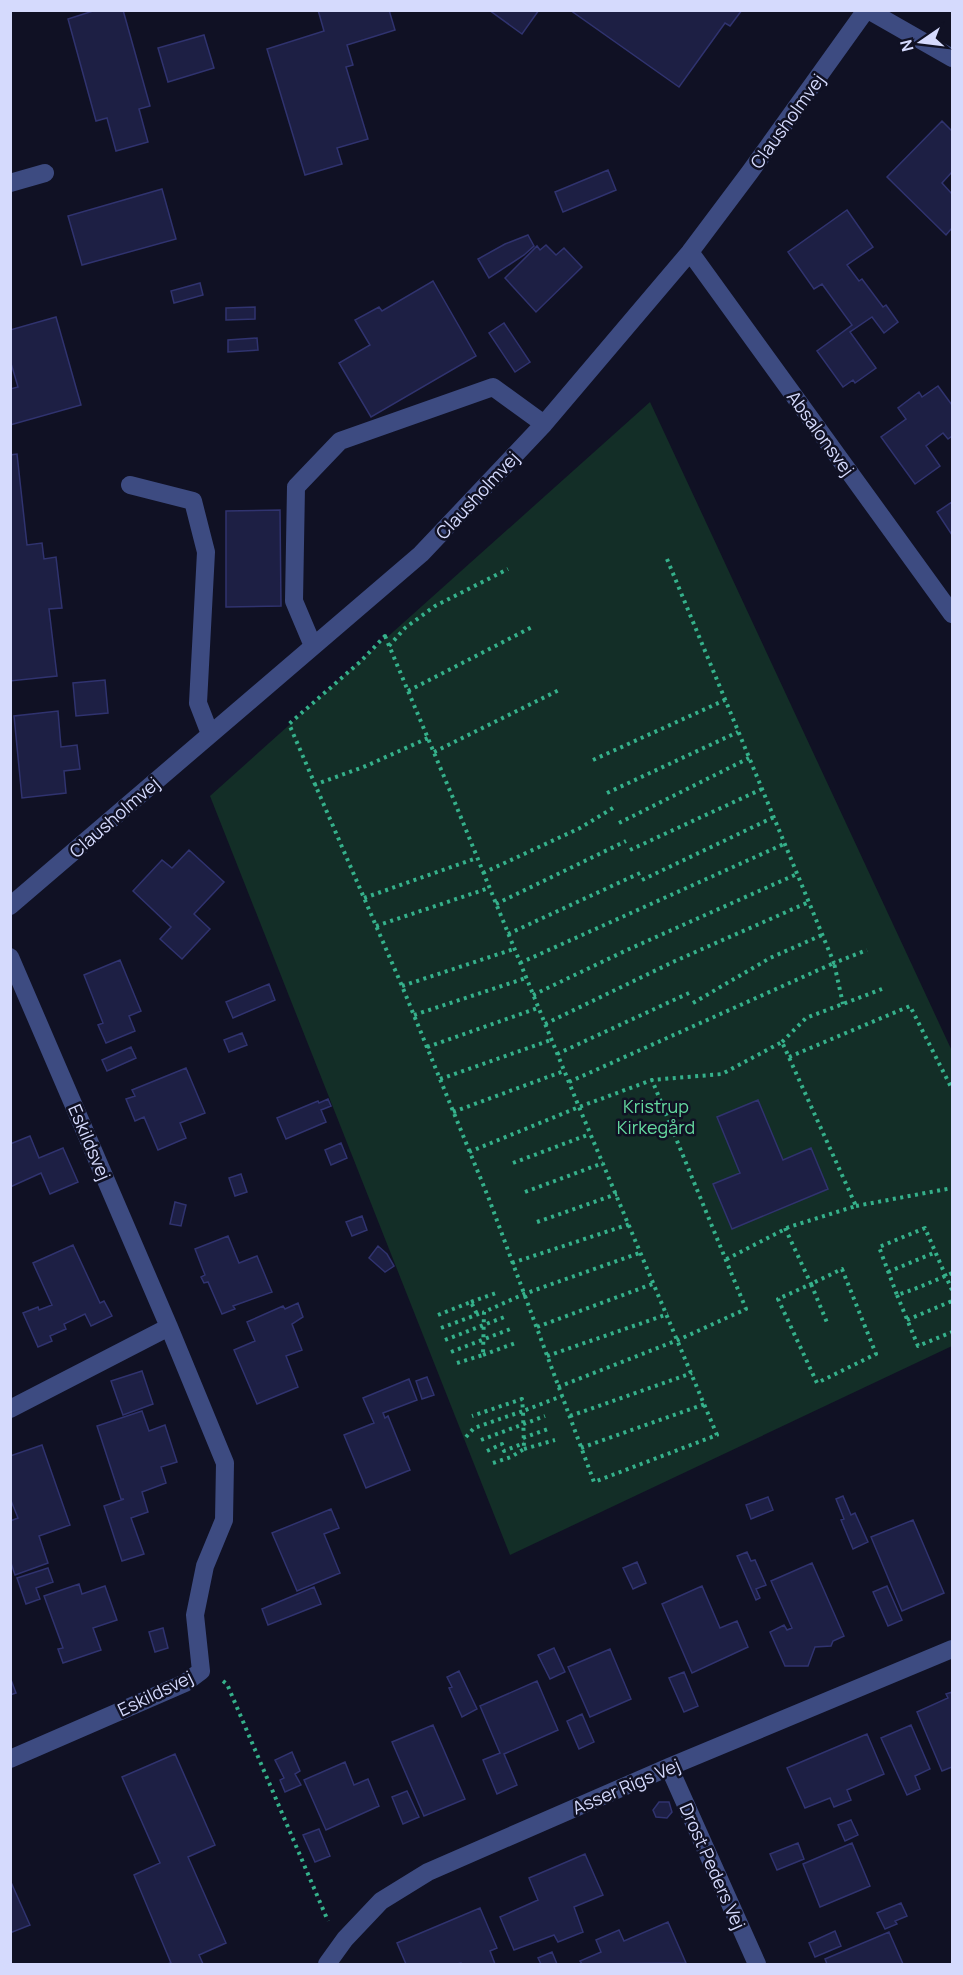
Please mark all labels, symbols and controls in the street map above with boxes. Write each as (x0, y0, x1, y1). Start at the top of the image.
north arrow (891, 12, 951, 72)
text: N (894, 37, 919, 54)
street label: Clausholmvej (744, 69, 830, 173)
street label: Absalonsvej (782, 386, 860, 480)
street label: Clausholmvej (430, 446, 524, 544)
street label: Clausholmvej (64, 771, 164, 863)
park label: Kristrup Kirkegård (617, 1094, 695, 1139)
street label: Eskildsvej (63, 1100, 117, 1184)
street label: Eskildsvej (114, 1665, 196, 1721)
street label: Asser Rigs Vej (568, 1752, 684, 1820)
street label: Drost Peders Vej (674, 1799, 752, 1933)

